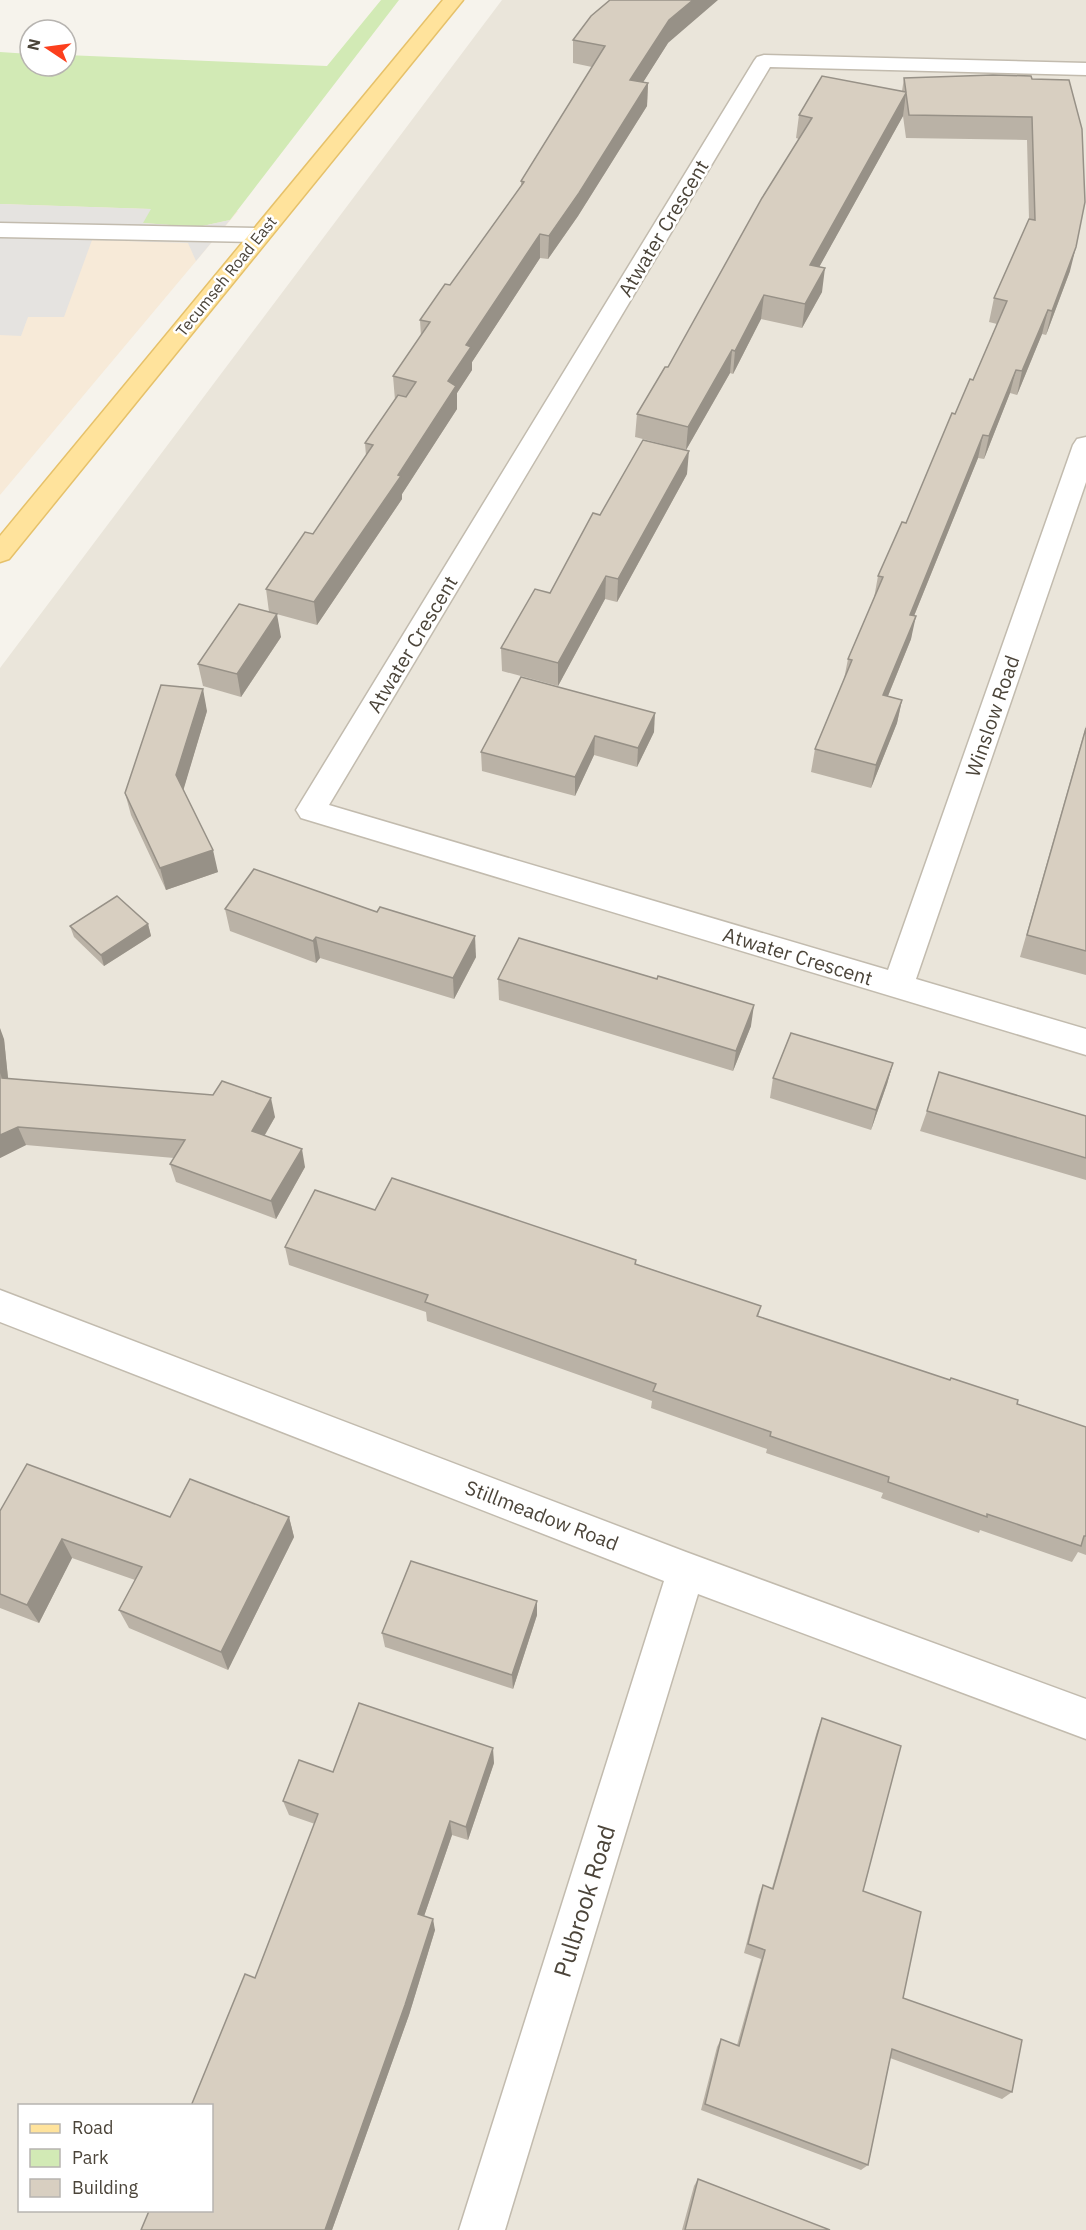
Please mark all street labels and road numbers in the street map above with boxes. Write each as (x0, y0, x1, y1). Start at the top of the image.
street label: Atwater Crescent (611, 154, 715, 302)
street label: Tecumseh Road East (171, 212, 281, 340)
street label: Atwater Crescent (360, 570, 464, 718)
street label: Winslow Road (959, 652, 1025, 780)
street label: Atwater Crescent (720, 920, 876, 992)
street label: Stillmeadow Road (461, 1473, 623, 1557)
street label: Pulbrook Road (546, 1821, 622, 1981)

